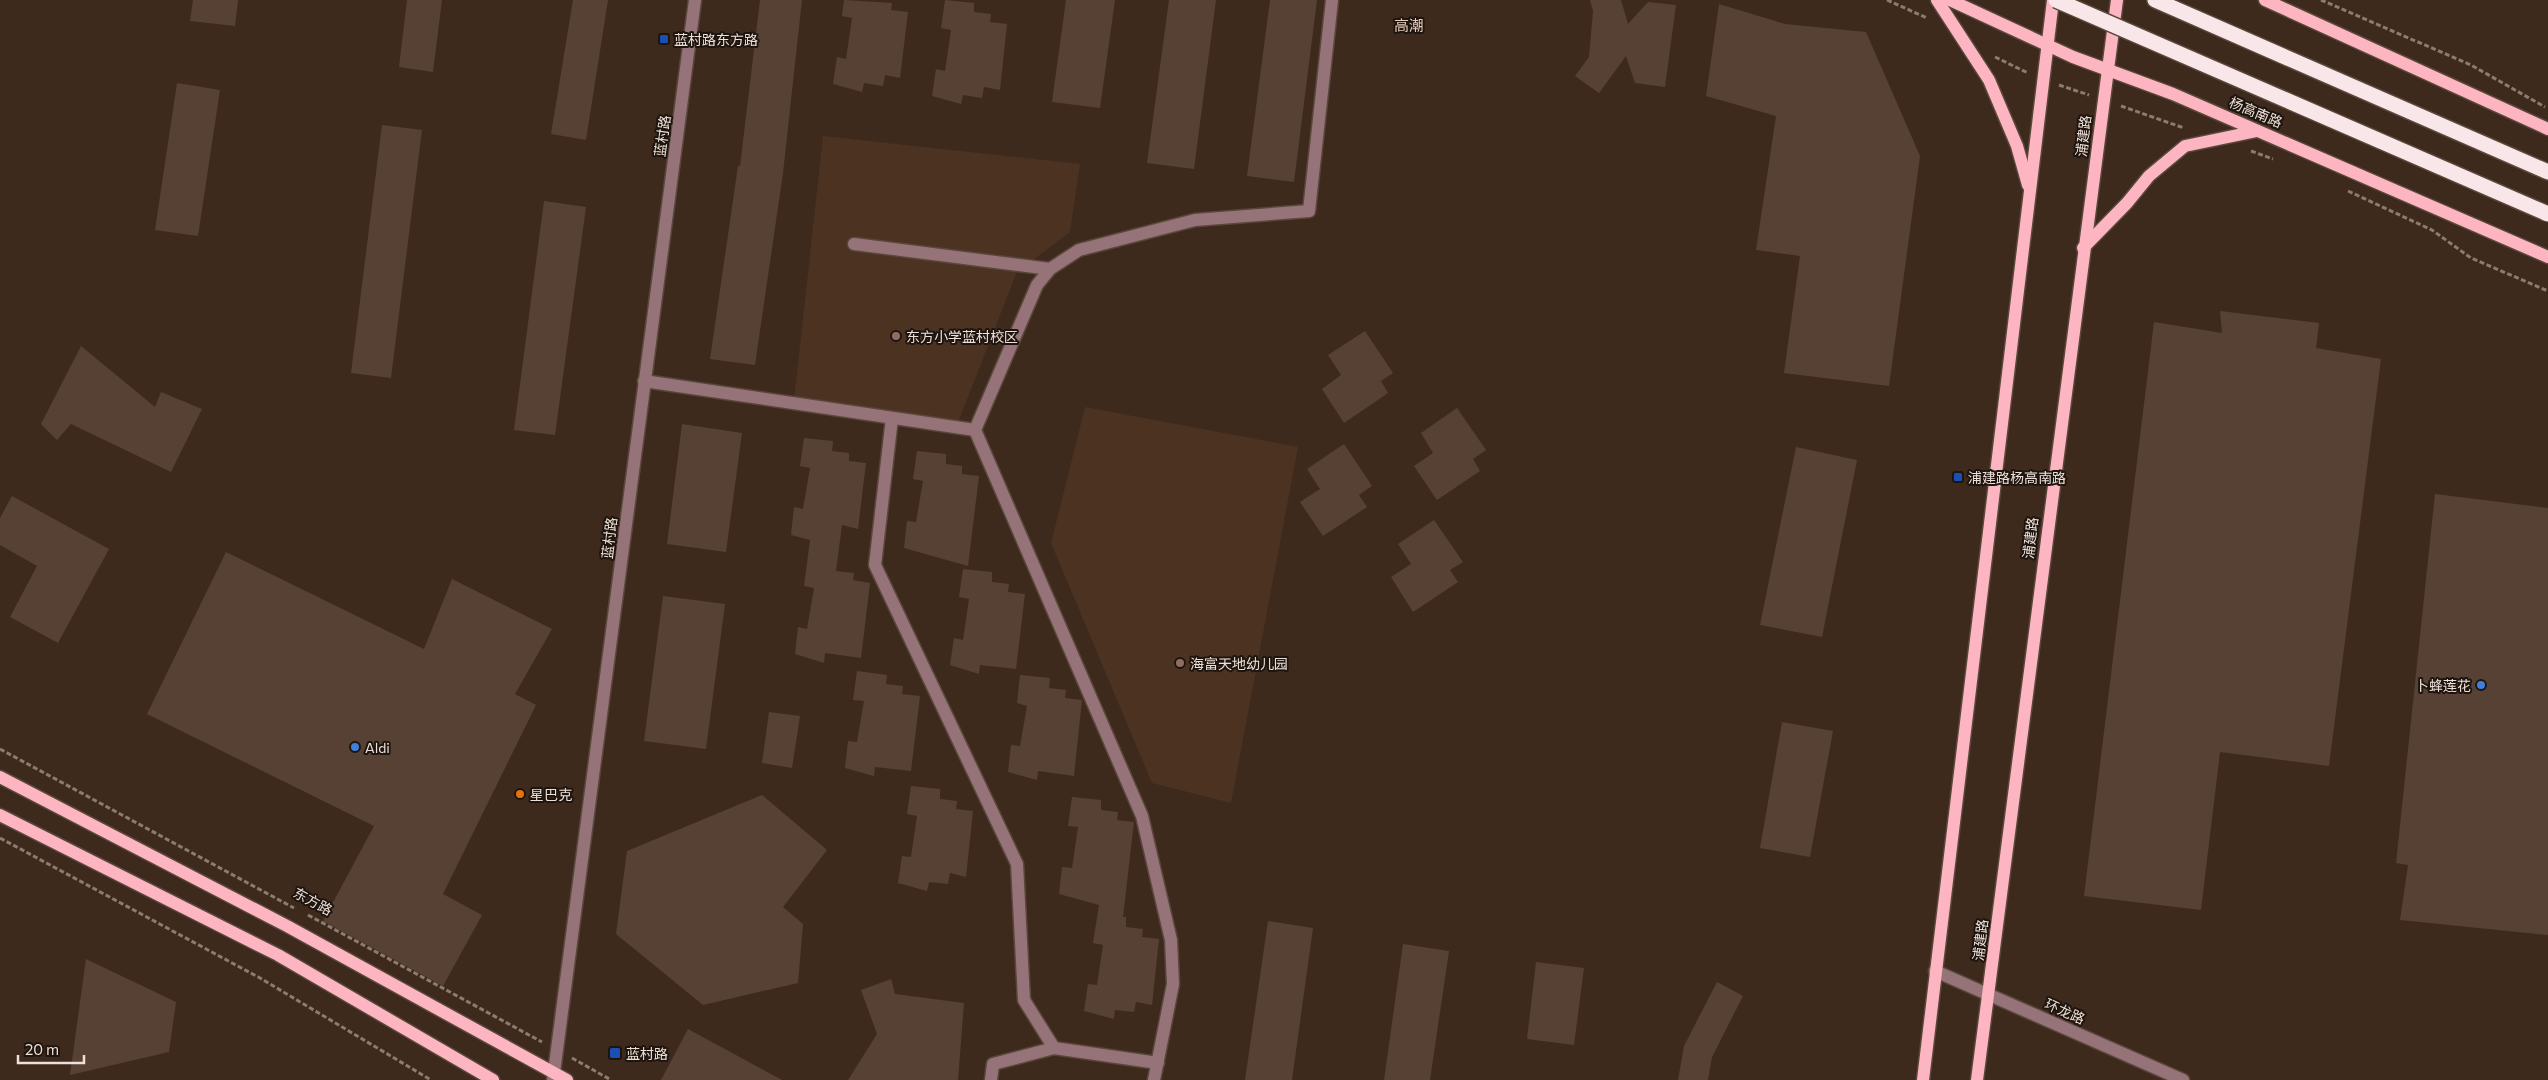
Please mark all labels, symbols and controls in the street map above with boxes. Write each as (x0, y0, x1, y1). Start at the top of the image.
district label: 高潮 (1394, 16, 1424, 34)
place label: 蓝村路东方路 (674, 31, 758, 48)
marker: 蓝村路东方路 (658, 33, 670, 45)
street label: 杨高南路 (2227, 93, 2285, 131)
street label: 蓝村路 (651, 114, 673, 158)
street label: 浦建路 (2072, 114, 2094, 158)
place label: 东方小学蓝村校区 (906, 328, 1018, 345)
marker: 东方小学蓝村校区 (890, 330, 902, 342)
place label: 浦建路杨高南路 (1968, 469, 2066, 486)
marker: 浦建路杨高南路 (1952, 471, 1964, 483)
street label: 蓝村路 (598, 516, 620, 560)
street label: 浦建路 (2019, 516, 2041, 560)
place label: 海富天地幼儿园 (1190, 655, 1288, 672)
marker: 海富天地幼儿园 (1174, 657, 1186, 669)
place label: 卜蜂莲花 (2415, 677, 2471, 694)
marker: 卜蜂莲花 (2475, 679, 2487, 691)
place label: Aldi (365, 739, 390, 756)
marker: Aldi (349, 741, 361, 753)
place label: 星巴克 (530, 786, 572, 803)
marker: 星巴克 (514, 788, 526, 800)
street label: 东方路 (290, 884, 336, 918)
street label: 浦建路 (1969, 918, 1991, 962)
street label: 环龙路 (2042, 995, 2088, 1027)
scale bar (18, 1032, 84, 1064)
text: 20 m (25, 1040, 59, 1058)
place label: 蓝村路 (626, 1045, 668, 1062)
marker: 蓝村路 (608, 1046, 622, 1060)

